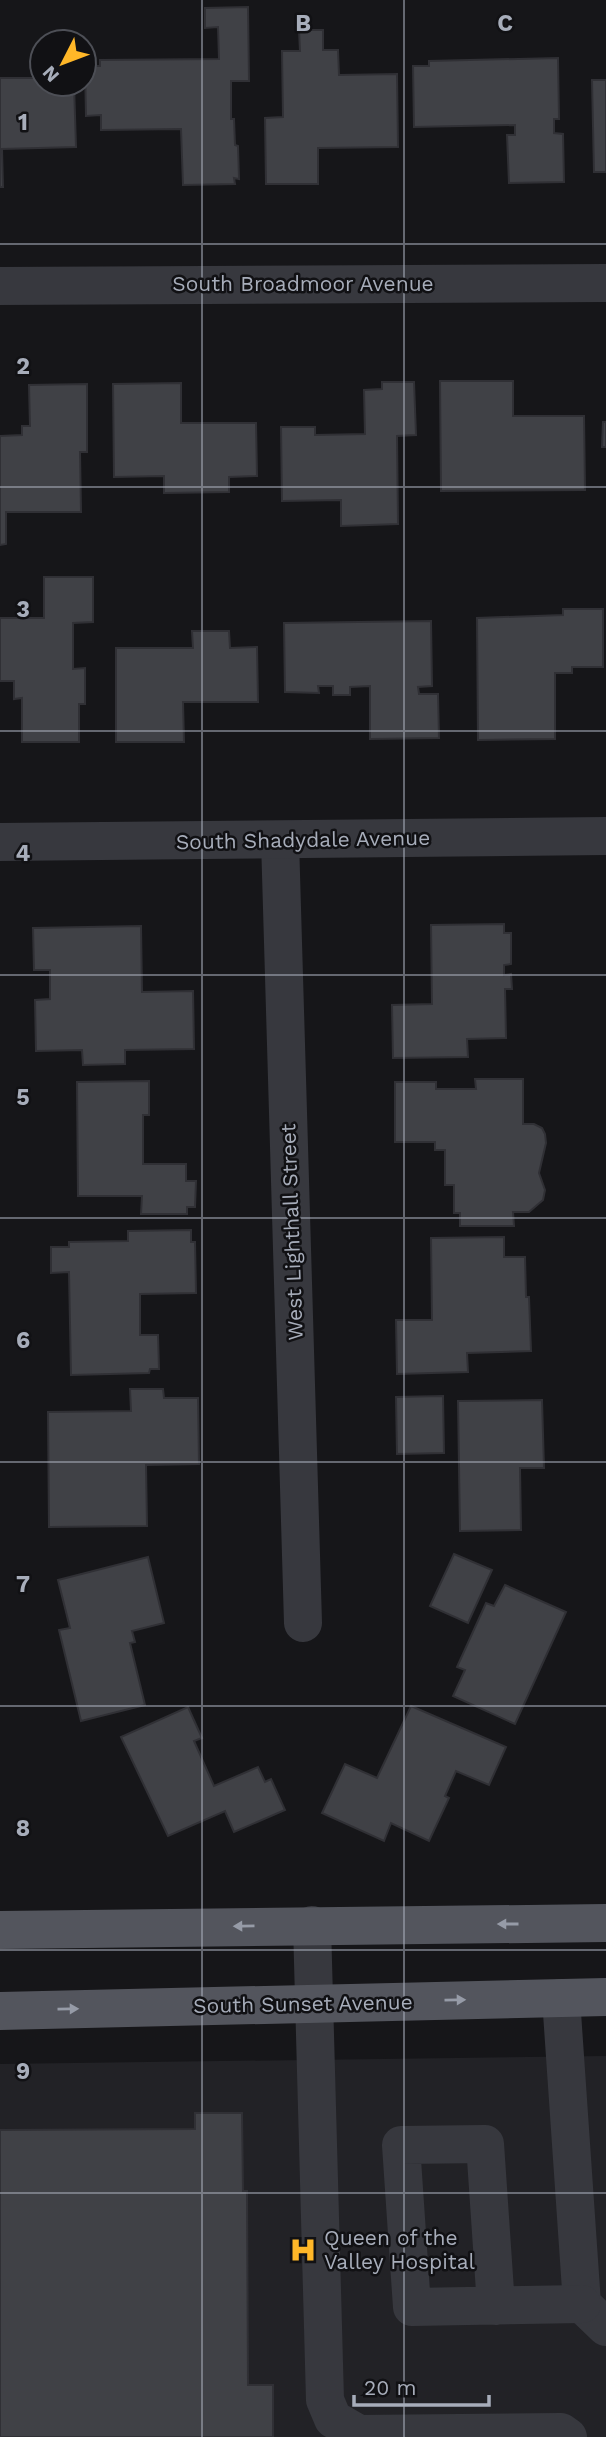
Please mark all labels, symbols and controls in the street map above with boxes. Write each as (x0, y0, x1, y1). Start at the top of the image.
text: B (295, 10, 311, 37)
text: C (497, 10, 513, 37)
north arrow (28, 28, 98, 98)
text: N (37, 61, 64, 87)
text: 1 (18, 109, 28, 136)
street label: South Broadmoor Avenue (172, 271, 434, 296)
text: 2 (16, 353, 30, 380)
text: 3 (16, 596, 30, 623)
street label: South Shadydale Avenue (176, 825, 430, 854)
text: 4 (16, 840, 31, 867)
text: 5 (16, 1084, 30, 1111)
street label: West Lighthall Street (275, 1123, 308, 1341)
text: 6 (16, 1327, 30, 1354)
text: 7 (16, 1571, 30, 1598)
text: 8 (16, 1815, 30, 1842)
one-way arrow (497, 1918, 519, 1930)
one-way arrow (232, 1920, 254, 1932)
street label: South Sunset Avenue (193, 1989, 413, 2018)
one-way arrow (444, 1995, 466, 2006)
one-way arrow (57, 2003, 79, 2015)
text: 9 (16, 2058, 30, 2085)
place label: Queen of the Valley Hospital (324, 2225, 476, 2274)
hospital icon: Queen of the Valley Hospital (288, 2235, 318, 2265)
scale bar (354, 2364, 489, 2408)
text: 20 m (364, 2375, 416, 2400)

